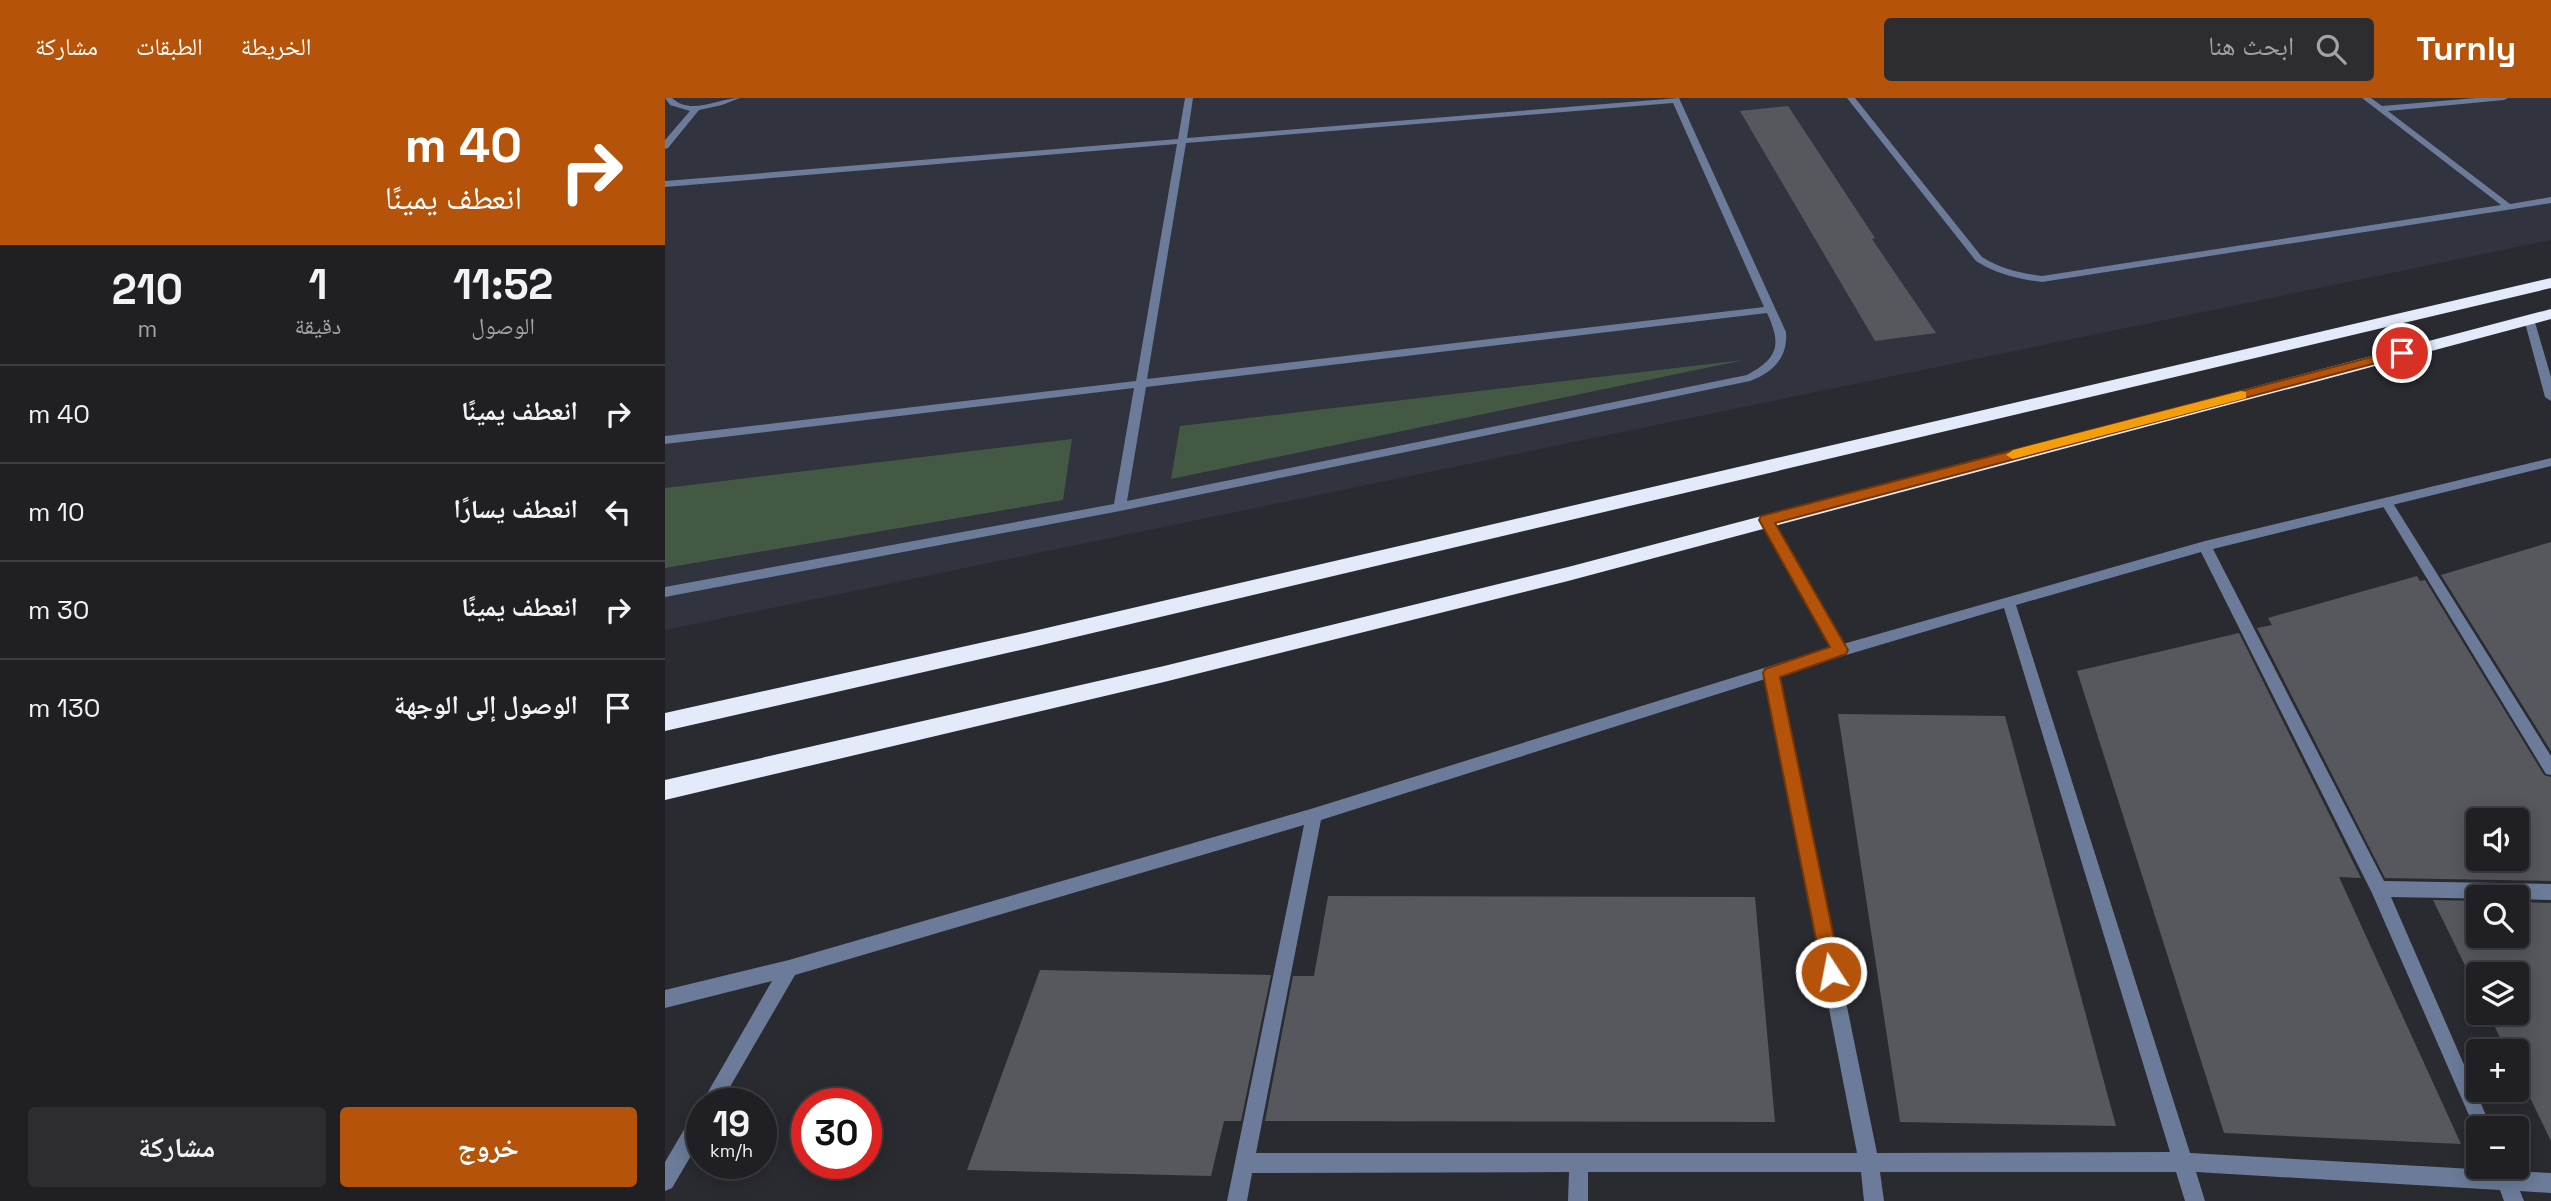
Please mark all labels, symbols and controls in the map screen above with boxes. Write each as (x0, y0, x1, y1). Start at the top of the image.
search box (1884, 18, 2374, 81)
text: Turnly (2416, 28, 2516, 70)
text: ابحث هنا (2208, 29, 2294, 63)
icon: search (2312, 30, 2350, 68)
text: مشاركة (35, 31, 98, 62)
text: الطبقات (136, 31, 203, 62)
text: الخريطة (241, 31, 311, 62)
text: 40 m (405, 114, 522, 176)
icon: right (546, 126, 637, 217)
text: انعطف يمينًا (385, 178, 522, 218)
text: 1 (308, 258, 327, 311)
text: 11:52 (453, 258, 553, 311)
text: 210 (112, 263, 183, 316)
text: دقيقة (295, 311, 341, 341)
text: الوصول (471, 311, 535, 341)
text: m (137, 314, 157, 344)
pin (2372, 323, 2432, 383)
icon: arrive (2383, 334, 2421, 372)
text: انعطف يمينًا (461, 394, 578, 428)
icon: right (599, 395, 637, 433)
text: 40 m (28, 397, 90, 431)
text: انعطف يسارًا (454, 492, 578, 526)
icon: left (599, 493, 637, 531)
text: 10 m (28, 495, 85, 529)
text: انعطف يمينًا (461, 590, 578, 624)
icon: right (599, 591, 637, 629)
text: 30 m (28, 593, 89, 627)
text: الوصول إلى الوجهة (394, 688, 578, 722)
icon: arrive (599, 689, 637, 727)
text: 130 m (28, 691, 100, 725)
map controls (2466, 808, 2529, 1179)
button: sound (2466, 808, 2529, 871)
button: search (2466, 885, 2529, 948)
position arrow (1794, 935, 1868, 1009)
button: layers (2466, 962, 2529, 1025)
button: + (2466, 1039, 2529, 1102)
speed limit sign: 30 (791, 1088, 882, 1179)
text: 19 (713, 1102, 750, 1146)
button: مشاركة (28, 1107, 326, 1187)
button: خروج (340, 1107, 637, 1187)
button: − (2466, 1116, 2529, 1179)
text: km/h (710, 1139, 753, 1162)

